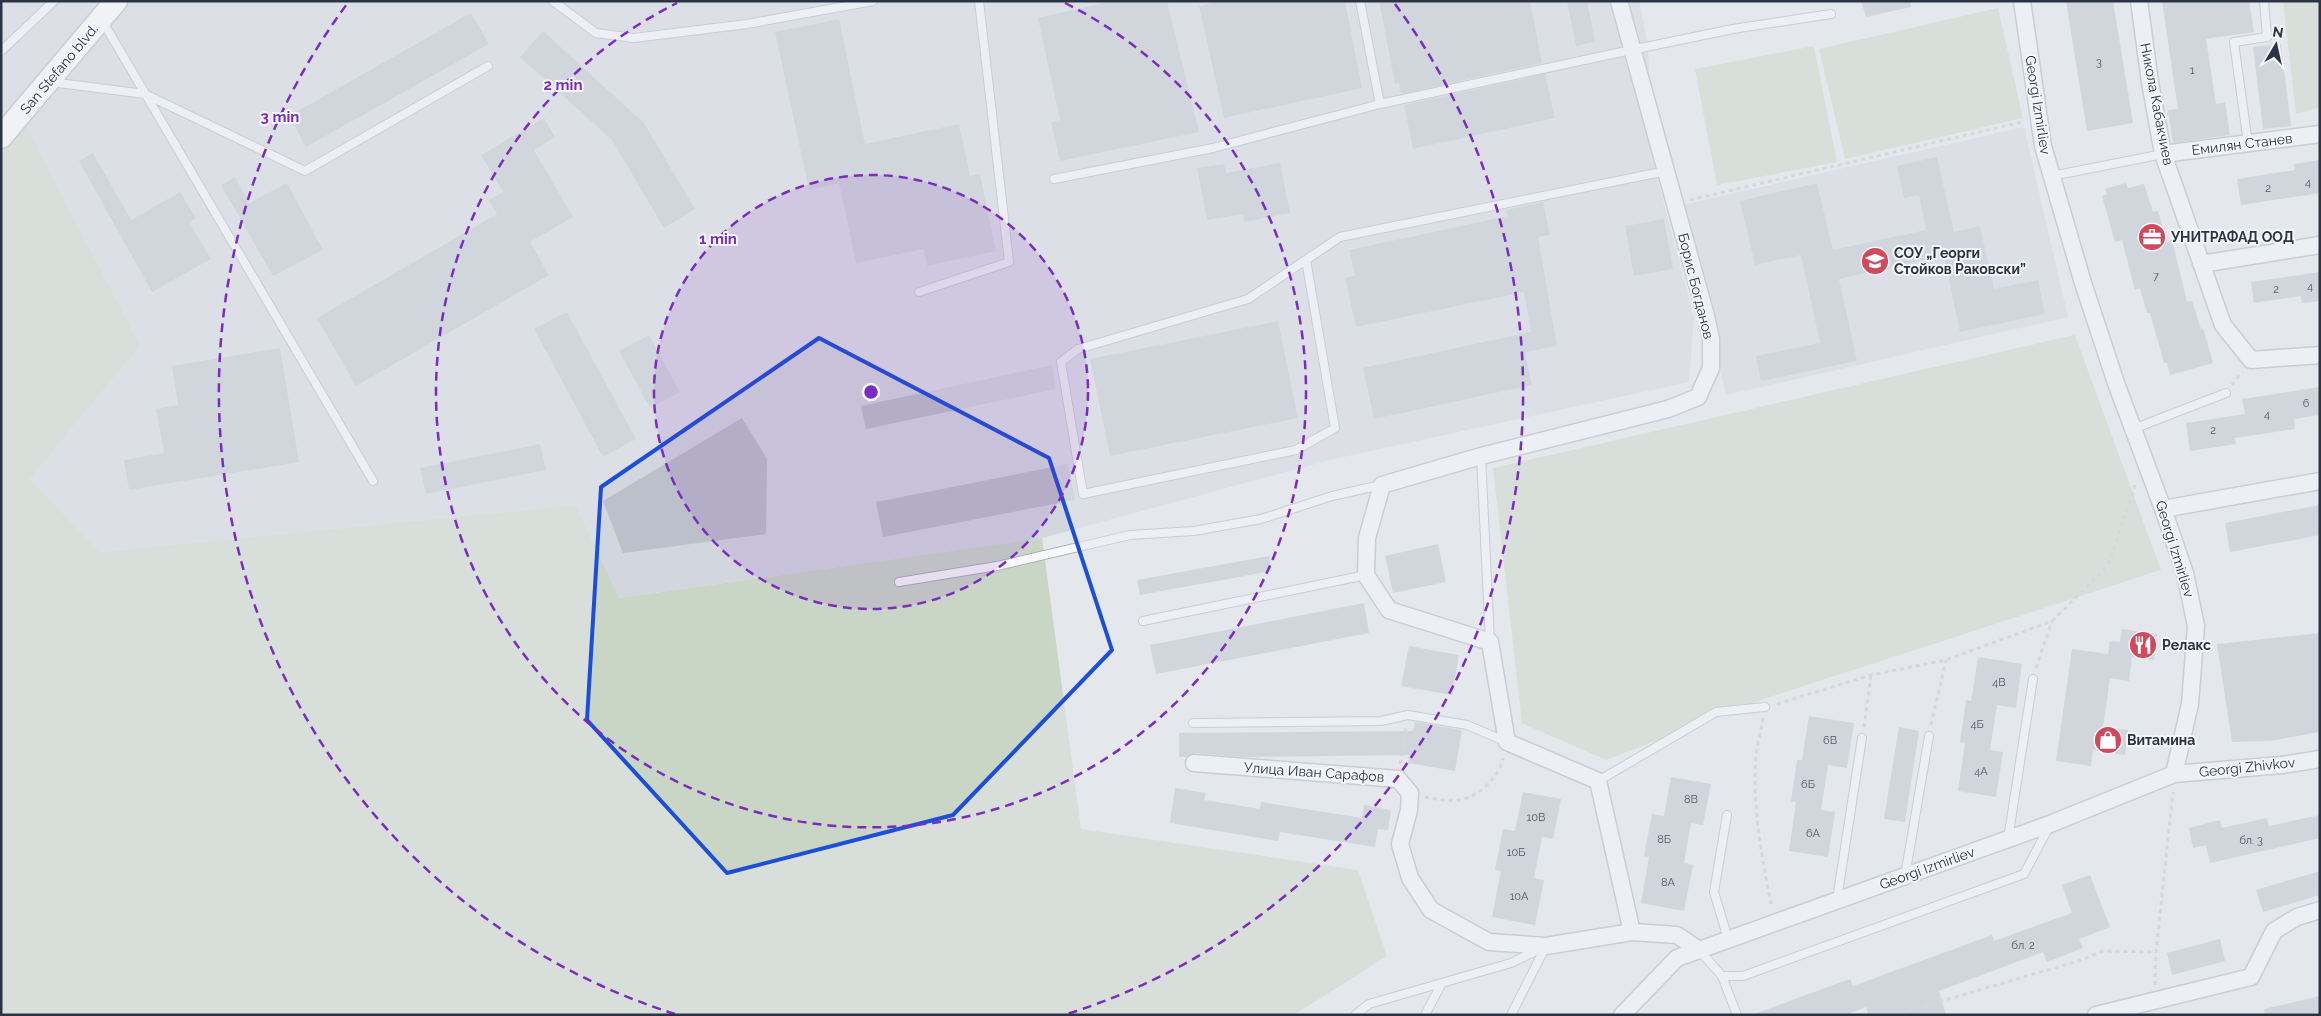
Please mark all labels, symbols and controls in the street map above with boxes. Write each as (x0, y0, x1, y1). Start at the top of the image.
north arrow (2251, 20, 2301, 70)
street label: San Stefano blvd. (17, 21, 101, 117)
text: N (2272, 23, 2285, 41)
street label: Никола Кабакчиев (2137, 42, 2177, 166)
street label: Georgi Izmirliev (2022, 54, 2054, 156)
house number: 3 (2096, 56, 2102, 69)
house number: 1 (2190, 64, 2195, 77)
text: 2 min (544, 76, 582, 94)
text: 3 min (261, 108, 299, 126)
street label: Емилян Станев (2191, 130, 2293, 158)
house number: 4 (2305, 176, 2311, 189)
house number: 2 (2265, 182, 2271, 195)
office icon: УНИТРАФАД ООД (2137, 222, 2167, 252)
place label: УНИТРАФАД ООД (2170, 229, 2294, 245)
text: 1 min (699, 230, 737, 248)
street label: Борис Богданов (1675, 231, 1717, 341)
place label: СОУ „Георги Стойков Раковски” (1894, 245, 2026, 277)
school or university icon: СОУ „Георги Стойков Раковски” (1860, 246, 1890, 276)
house number: 7 (2153, 270, 2159, 283)
house number: 4 (2307, 280, 2313, 293)
house number: 2 (2273, 283, 2279, 296)
centre of rings (862, 383, 880, 401)
house number: 6 (2303, 397, 2310, 410)
house number: 4 (2264, 408, 2270, 421)
house number: 2 (2210, 424, 2216, 437)
street label: Georgi Izmirliev (2153, 499, 2197, 600)
restaurant icon: Релакс (2128, 630, 2158, 660)
place label: Релакс (2162, 637, 2211, 653)
house number: 4В (1992, 676, 2006, 689)
house number: 4Б (1970, 718, 1984, 731)
shop icon: Витамина (2093, 725, 2123, 755)
place label: Витамина (2127, 732, 2195, 748)
house number: 6В (1823, 734, 1837, 747)
street label: Georgi Zhivkov (2198, 754, 2296, 780)
street label: Улица Иван Сарафов (1243, 759, 1385, 785)
house number: 4А (1974, 765, 1988, 778)
house number: 6Б (1801, 778, 1815, 791)
house number: 8В (1684, 793, 1698, 806)
house number: 10В (1527, 811, 1545, 824)
house number: 6А (1806, 827, 1821, 840)
house number: 8Б (1657, 833, 1671, 846)
house number: бл. 3 (2239, 834, 2263, 847)
street label: Georgi Izmirliev (1877, 843, 1977, 893)
house number: 10Б (1507, 846, 1525, 859)
house number: 8А (1661, 876, 1675, 889)
house number: 10А (1510, 890, 1529, 903)
house number: бл. 2 (2011, 939, 2035, 952)

